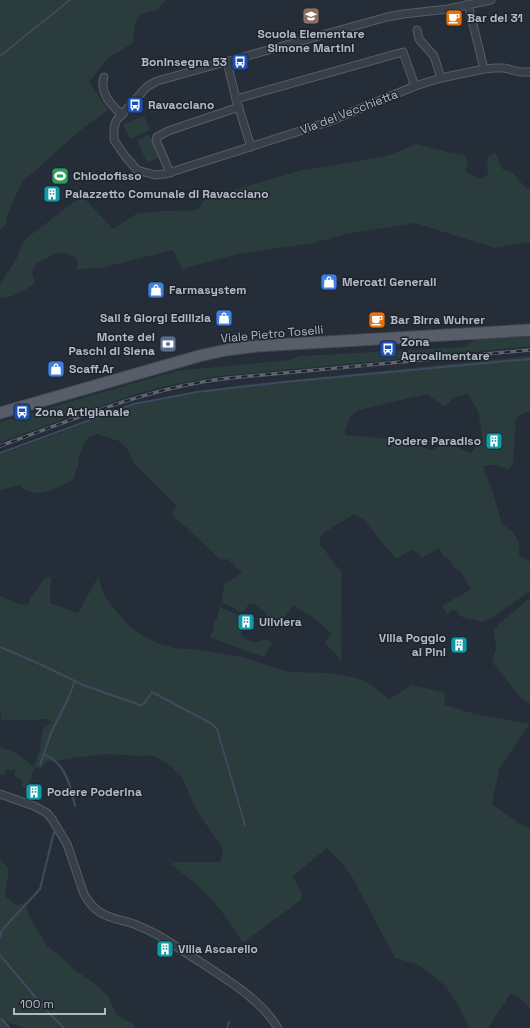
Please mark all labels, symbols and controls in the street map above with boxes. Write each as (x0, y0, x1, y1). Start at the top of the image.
school or university icon: Scuola Elementare Simone Martini (301, 6, 321, 26)
cafe icon: Bar del 31 (444, 8, 464, 28)
place label: Bar del 31 (467, 10, 523, 26)
place label: Scuola Elementare Simone Martini (257, 26, 365, 56)
bus stop icon: Boninsegna 53 (230, 52, 250, 72)
place label: Boninsegna 53 (141, 54, 227, 70)
street label: Via del Vecchietta (298, 86, 400, 138)
bus stop icon: Ravacciano (125, 95, 145, 115)
place label: Ravacciano (148, 97, 214, 113)
sports icon: Chiodofisso (50, 166, 70, 186)
place label: Chiodofisso (73, 168, 141, 184)
building icon: Palazzetto Comunale di Ravacciano (42, 184, 62, 204)
place label: Palazzetto Comunale di Ravacciano (65, 186, 269, 202)
shop icon: Mercati Generali (319, 272, 339, 292)
place label: Mercati Generali (342, 274, 436, 290)
shop icon: Farmasystem (146, 280, 166, 300)
place label: Farmasystem (169, 282, 246, 298)
shop icon: Sali & Giorgi Edilizia (214, 308, 234, 328)
place label: Sali & Giorgi Edilizia (100, 310, 211, 326)
cafe icon: Bar Birra Wuhrer (367, 310, 387, 330)
place label: Bar Birra Wuhrer (390, 312, 485, 328)
street label: Viale Pietro Toselli (220, 322, 324, 346)
place label: Monte dei Paschi di Siena (68, 329, 155, 359)
bank icon: Monte dei Paschi di Siena (158, 334, 178, 354)
place label: Zona Agroalimentare (401, 334, 490, 364)
bus stop icon: Zona Agroalimentare (378, 339, 398, 359)
shop icon: Scaff.Ar (46, 359, 66, 379)
place label: Scaff.Ar (69, 361, 114, 377)
bus stop icon: Zona Artigianale (12, 402, 32, 422)
place label: Zona Artigianale (35, 404, 130, 420)
building icon: Podere Paradiso (484, 431, 504, 451)
place label: Podere Paradiso (387, 433, 481, 449)
building icon: Uliviera (236, 612, 256, 632)
place label: Uliviera (259, 614, 302, 630)
place label: Villa Poggio ai Pini (379, 630, 446, 660)
building icon: Villa Poggio ai Pini (449, 635, 469, 655)
building icon: Podere Poderina (24, 782, 44, 802)
place label: Podere Poderina (47, 784, 142, 800)
building icon: Villa Ascarello (155, 939, 175, 959)
place label: Villa Ascarello (178, 941, 258, 957)
scale bar (14, 990, 105, 1016)
text: 100 m (20, 996, 54, 1012)

